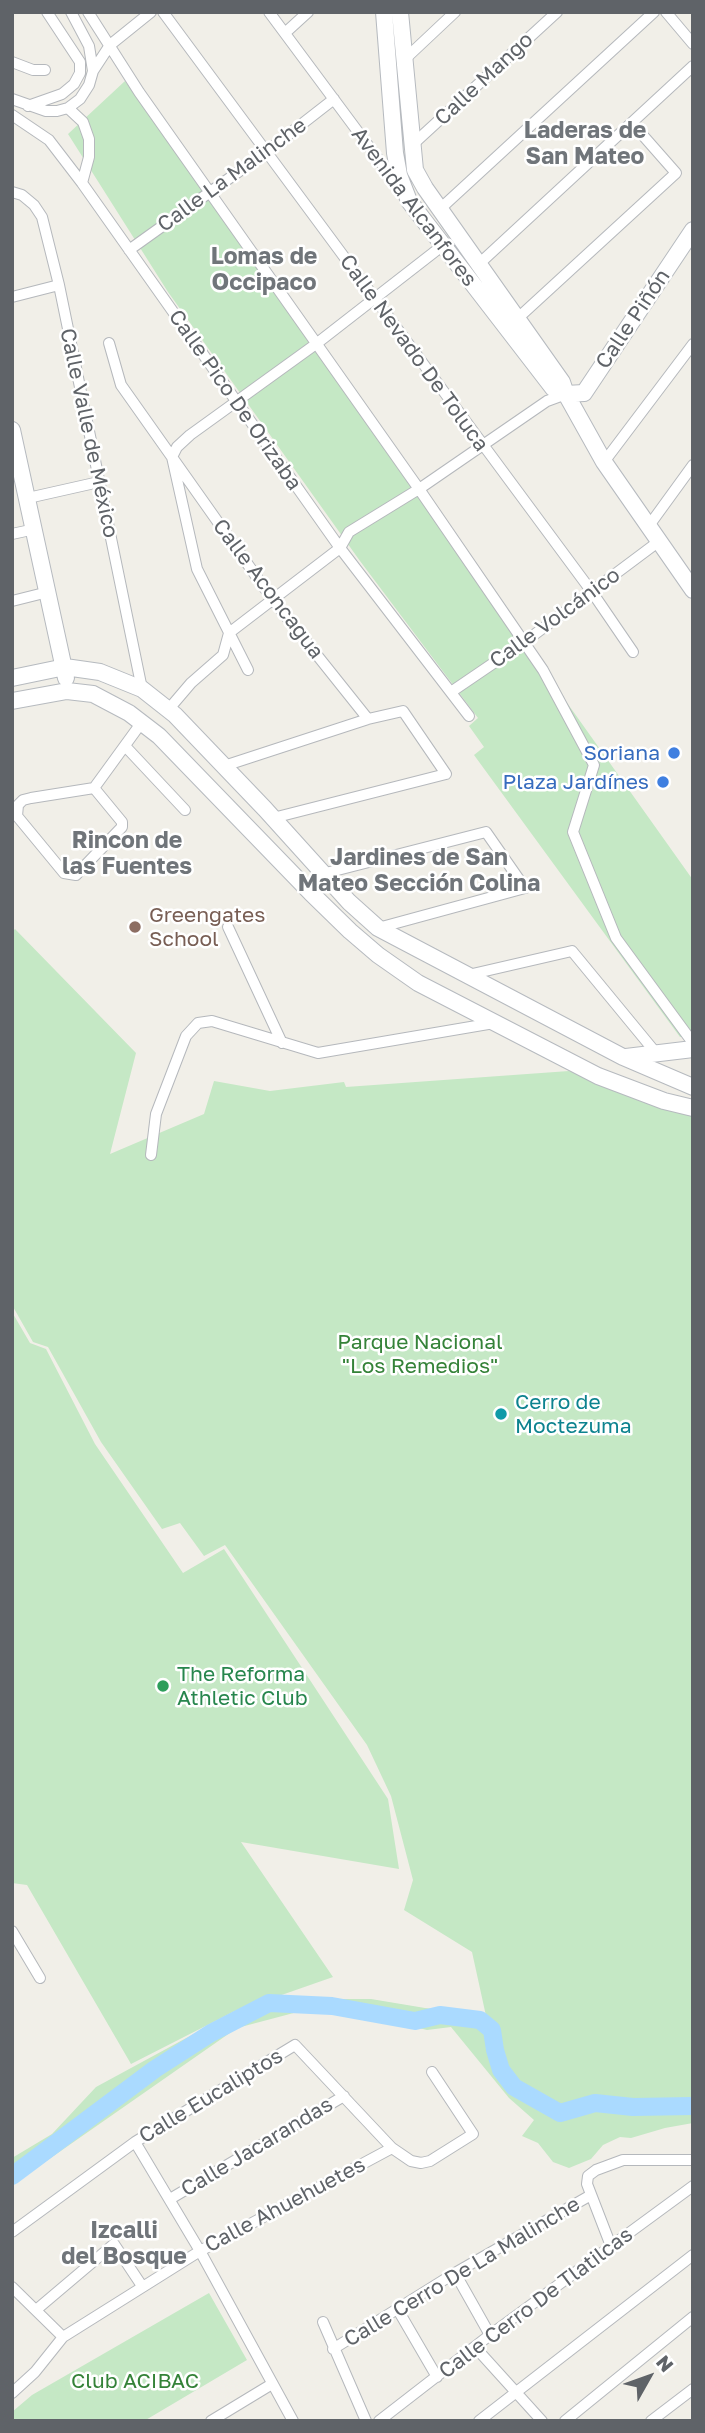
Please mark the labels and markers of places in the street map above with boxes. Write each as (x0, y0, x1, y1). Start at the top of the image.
place label: Soriana (583, 740, 660, 766)
marker: Soriana (666, 745, 682, 761)
place label: Plaza Jardínes (503, 769, 649, 795)
marker: Plaza Jardínes (655, 774, 671, 790)
place label: Greengates School (149, 902, 265, 952)
marker: Greengates School (127, 919, 143, 935)
place label: Cerro de Moctezuma (515, 1389, 632, 1439)
marker: Cerro de Moctezuma (493, 1406, 509, 1422)
place label: The Reforma Athletic Club (177, 1661, 308, 1711)
marker: The Reforma Athletic Club (155, 1678, 171, 1694)

